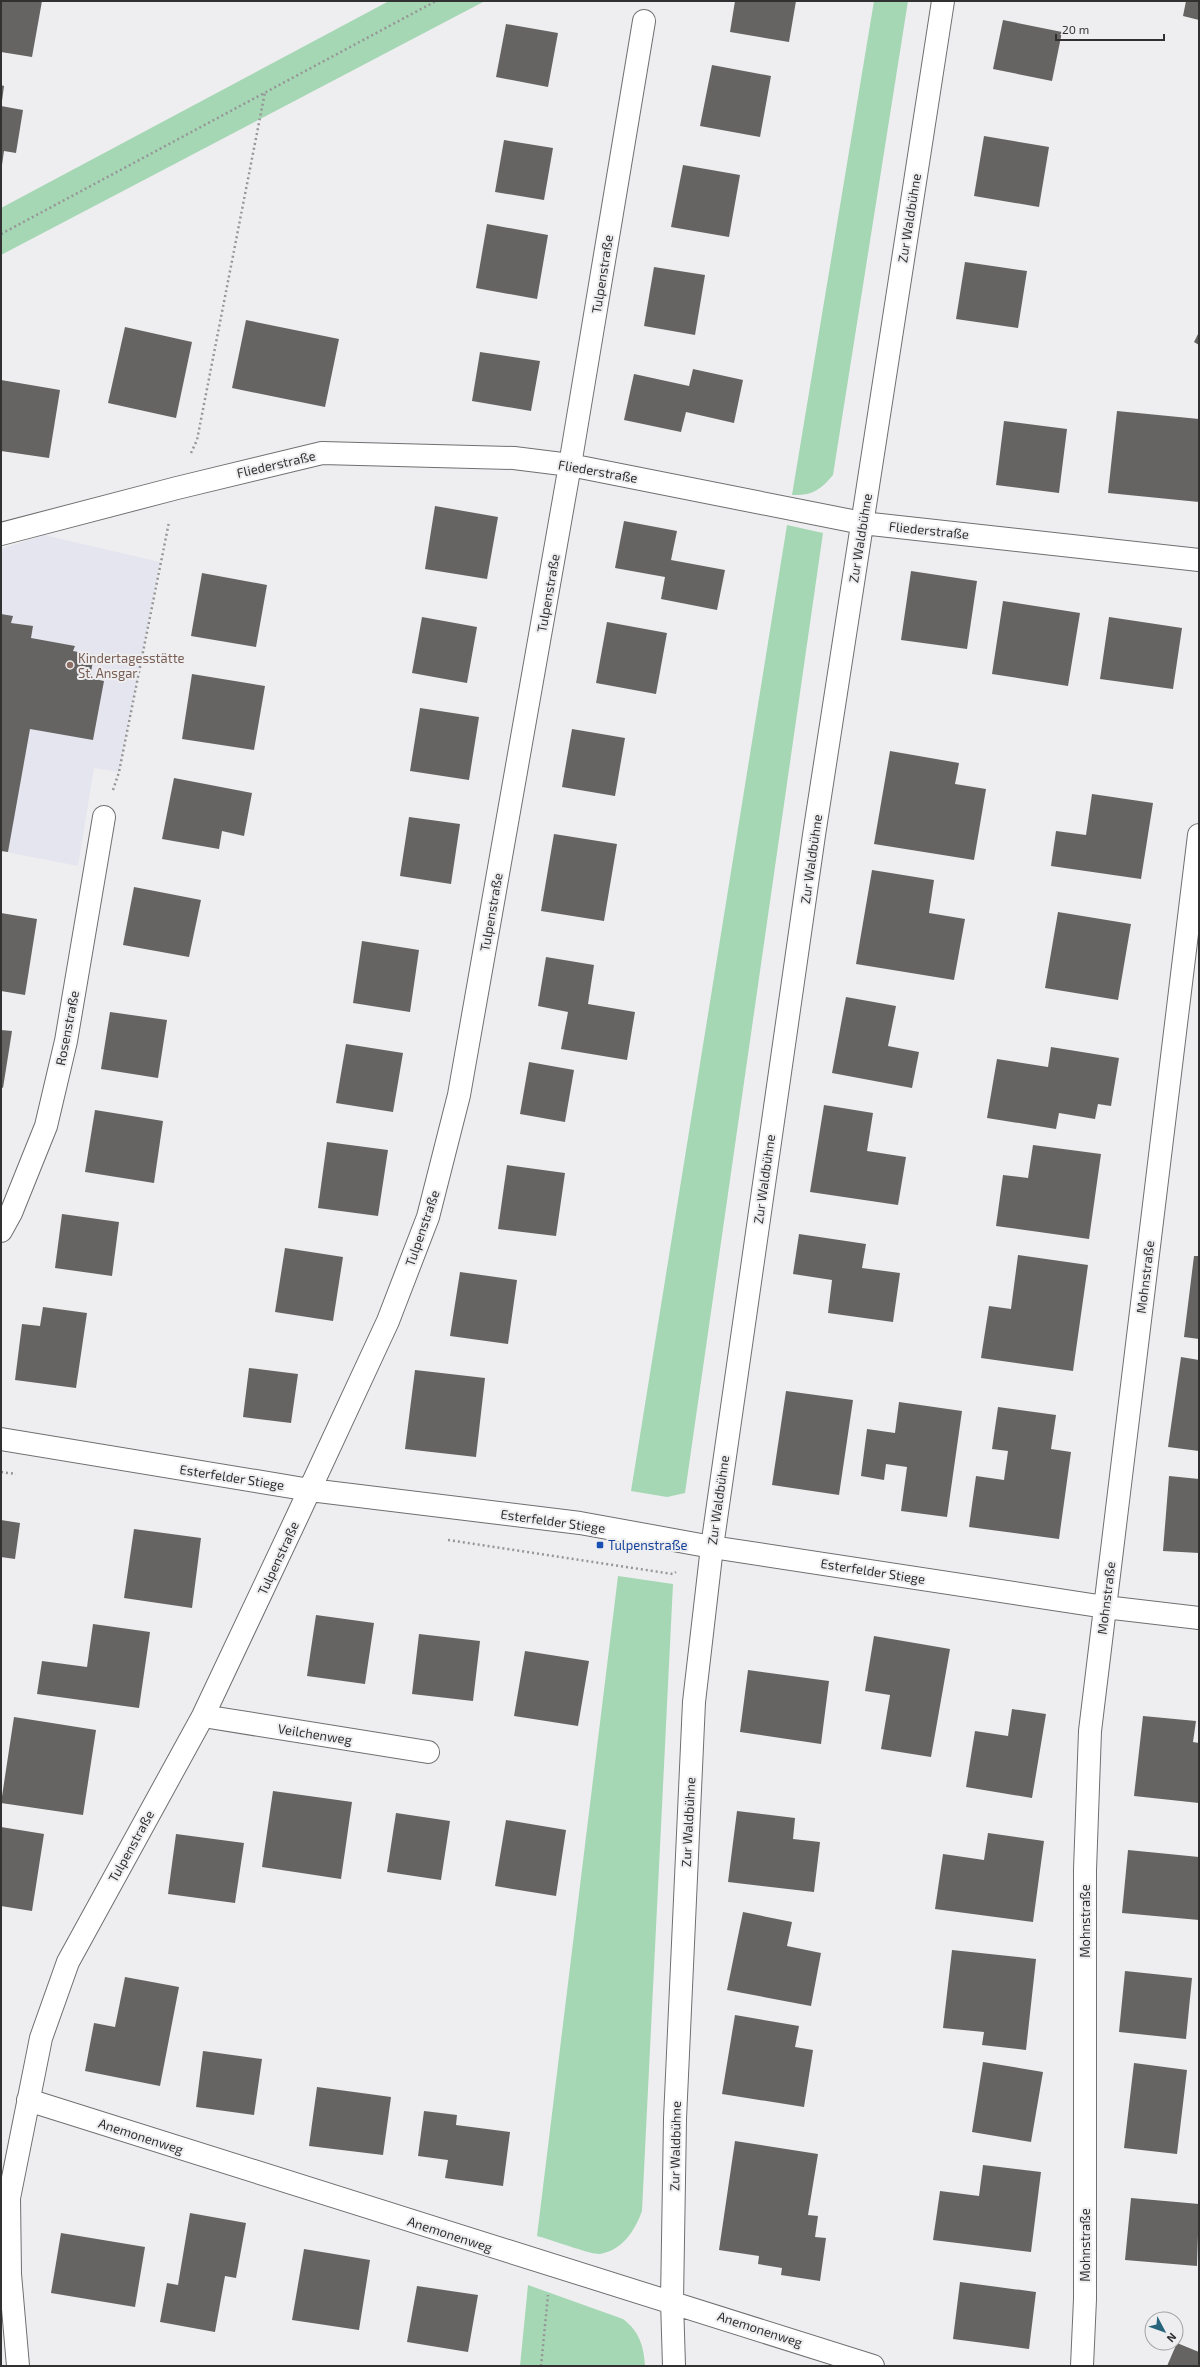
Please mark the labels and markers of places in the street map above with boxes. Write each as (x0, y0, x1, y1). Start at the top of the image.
place label: Kindertagesstätte St. Ansgar (78, 650, 185, 681)
marker: Kindertagesstätte St. Ansgar (65, 660, 75, 670)
place label: Tulpenstraße (608, 1537, 687, 1553)
marker: Tulpenstraße (595, 1540, 605, 1550)

